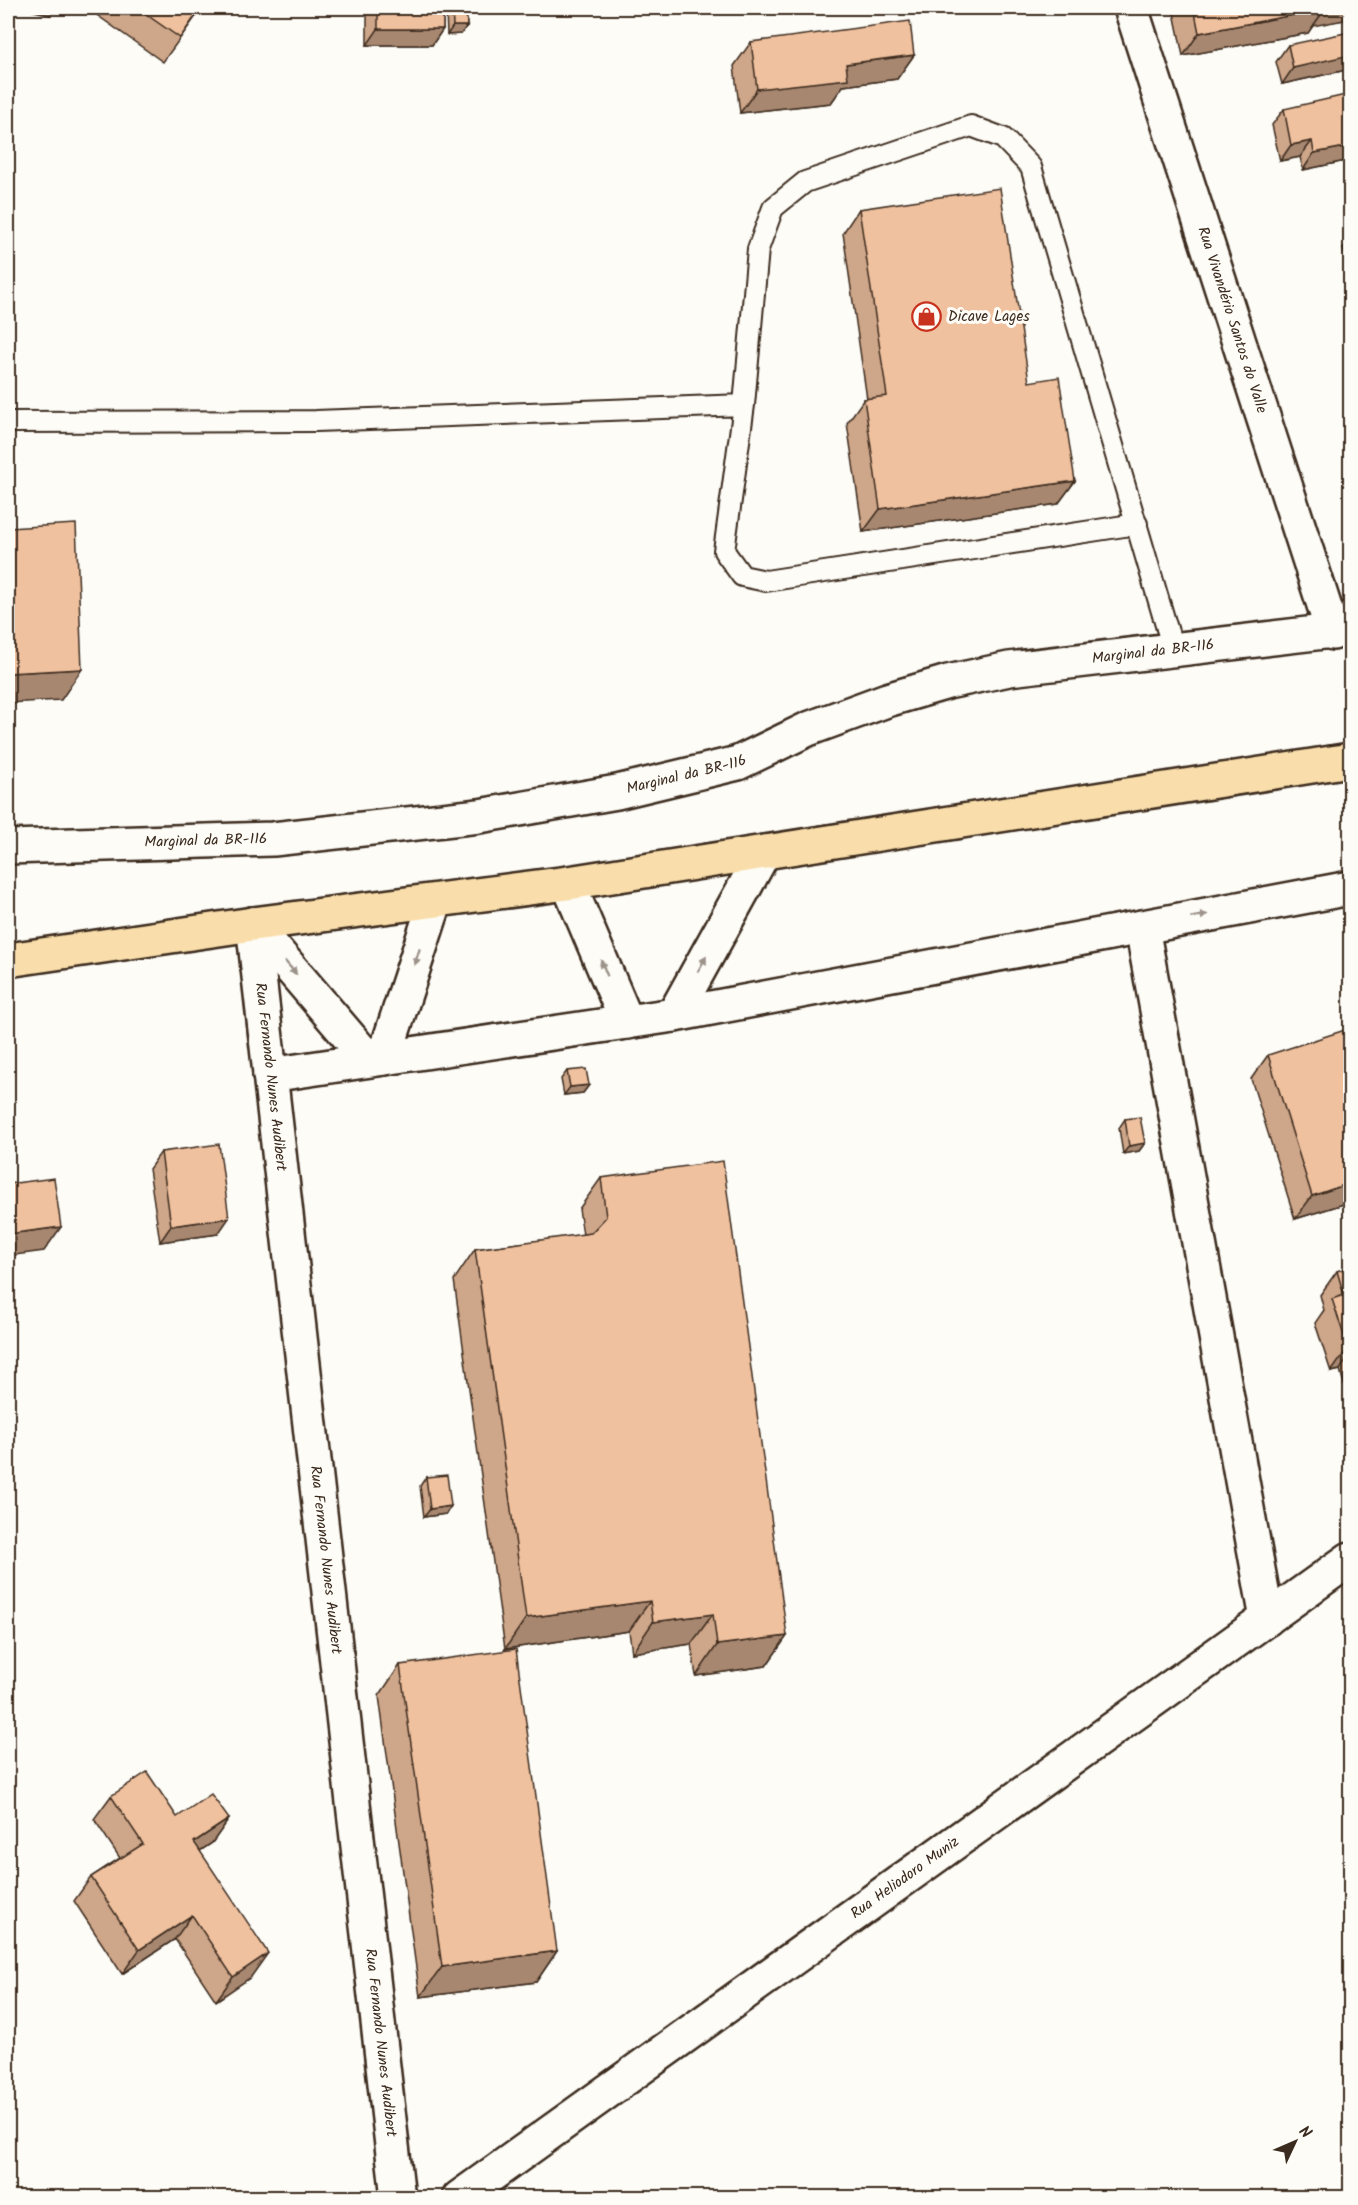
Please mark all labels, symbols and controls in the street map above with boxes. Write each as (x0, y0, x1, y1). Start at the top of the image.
street label: Rua Vivandério Santos do Valle (1190, 224, 1273, 417)
shop icon: Dicave Lages (911, 301, 943, 333)
place label: Dicave Lages (948, 305, 1030, 329)
street label: Marginal da BR-116 (1091, 633, 1216, 671)
street label: Marginal da BR-116 (624, 748, 751, 801)
street label: Marginal da BR-116 (144, 827, 268, 855)
one-way arrow (1190, 912, 1209, 921)
one-way arrow (411, 948, 421, 966)
one-way arrow (697, 955, 707, 972)
one-way arrow (599, 959, 609, 977)
one-way arrow (284, 960, 297, 975)
street label: Rua Fernando Nunes Audibert (248, 982, 293, 1173)
street label: Rua Fernando Nunes Audibert (303, 1464, 348, 1656)
street label: Rua Heliodoro Muniz (846, 1830, 965, 1925)
street label: Rua Fernando Nunes Audibert (358, 1947, 403, 2138)
north arrow (1265, 2112, 1325, 2172)
text: N (1292, 2120, 1317, 2145)

